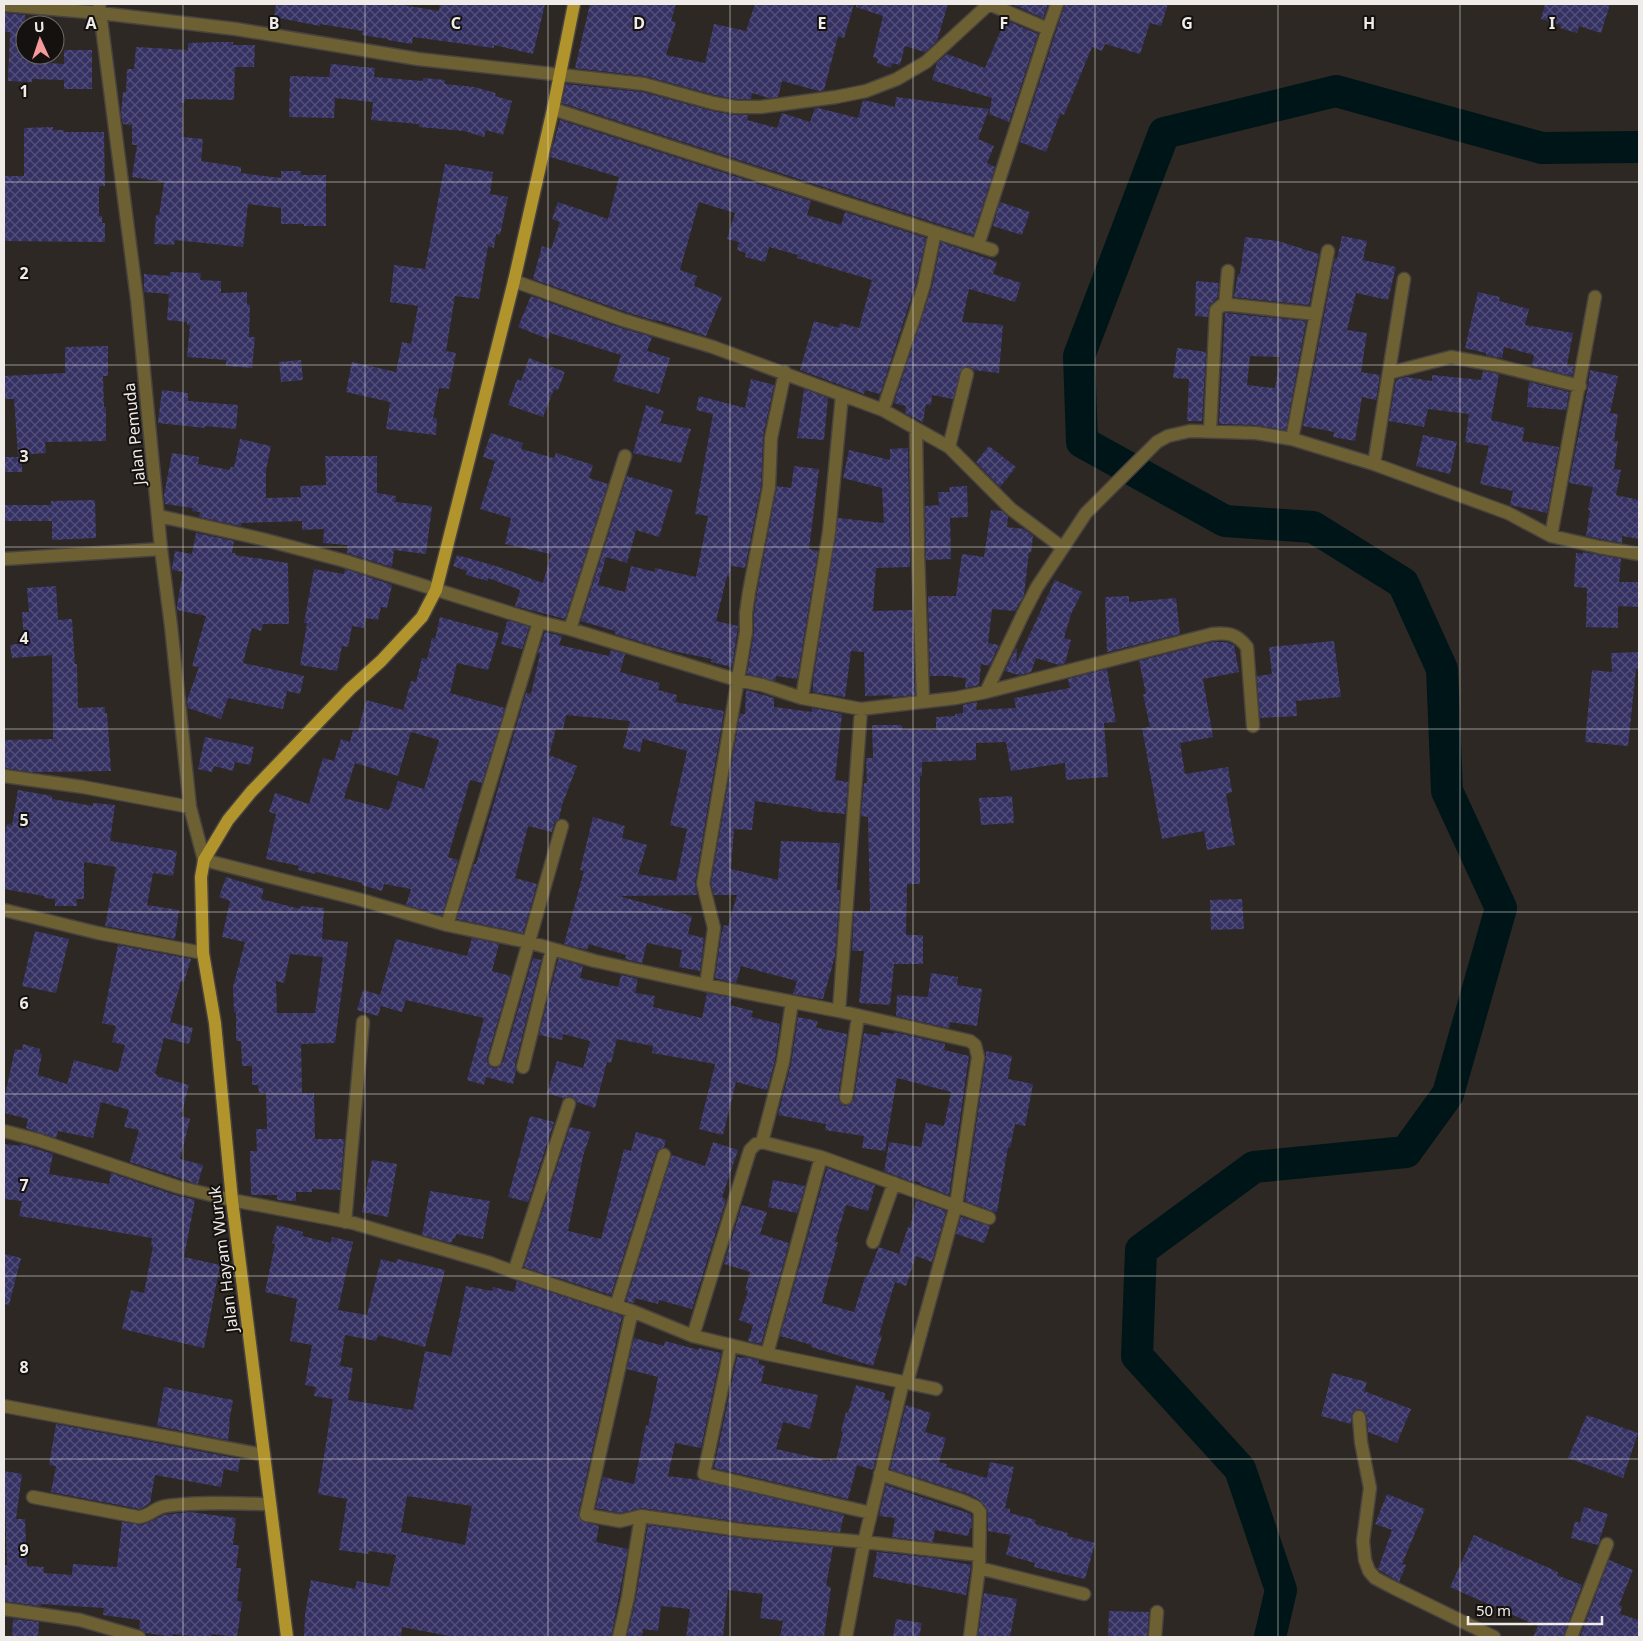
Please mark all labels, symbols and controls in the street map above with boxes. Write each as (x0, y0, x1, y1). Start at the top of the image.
text: A (85, 12, 97, 34)
text: B (269, 12, 279, 34)
text: C (451, 12, 461, 34)
text: D (633, 12, 645, 34)
text: E (818, 12, 827, 34)
text: F (1000, 12, 1008, 34)
text: G (1181, 12, 1193, 34)
text: H (1363, 12, 1375, 34)
text: I (1549, 12, 1555, 34)
north arrow (15, 15, 65, 65)
text: U (34, 17, 45, 36)
text: 1 (19, 80, 29, 102)
text: 2 (19, 262, 29, 284)
street label: Jalan Pemuda (118, 382, 151, 488)
text: 3 (19, 445, 29, 467)
text: 4 (19, 627, 29, 649)
text: 5 (19, 809, 29, 831)
text: 6 (19, 992, 29, 1014)
text: 7 (19, 1174, 29, 1196)
street label: Jalan Hayam Wuruk (203, 1184, 243, 1335)
text: 8 (19, 1356, 29, 1378)
text: 9 (19, 1539, 29, 1561)
scale bar (1468, 1594, 1602, 1626)
text: 50 m (1476, 1600, 1511, 1620)

